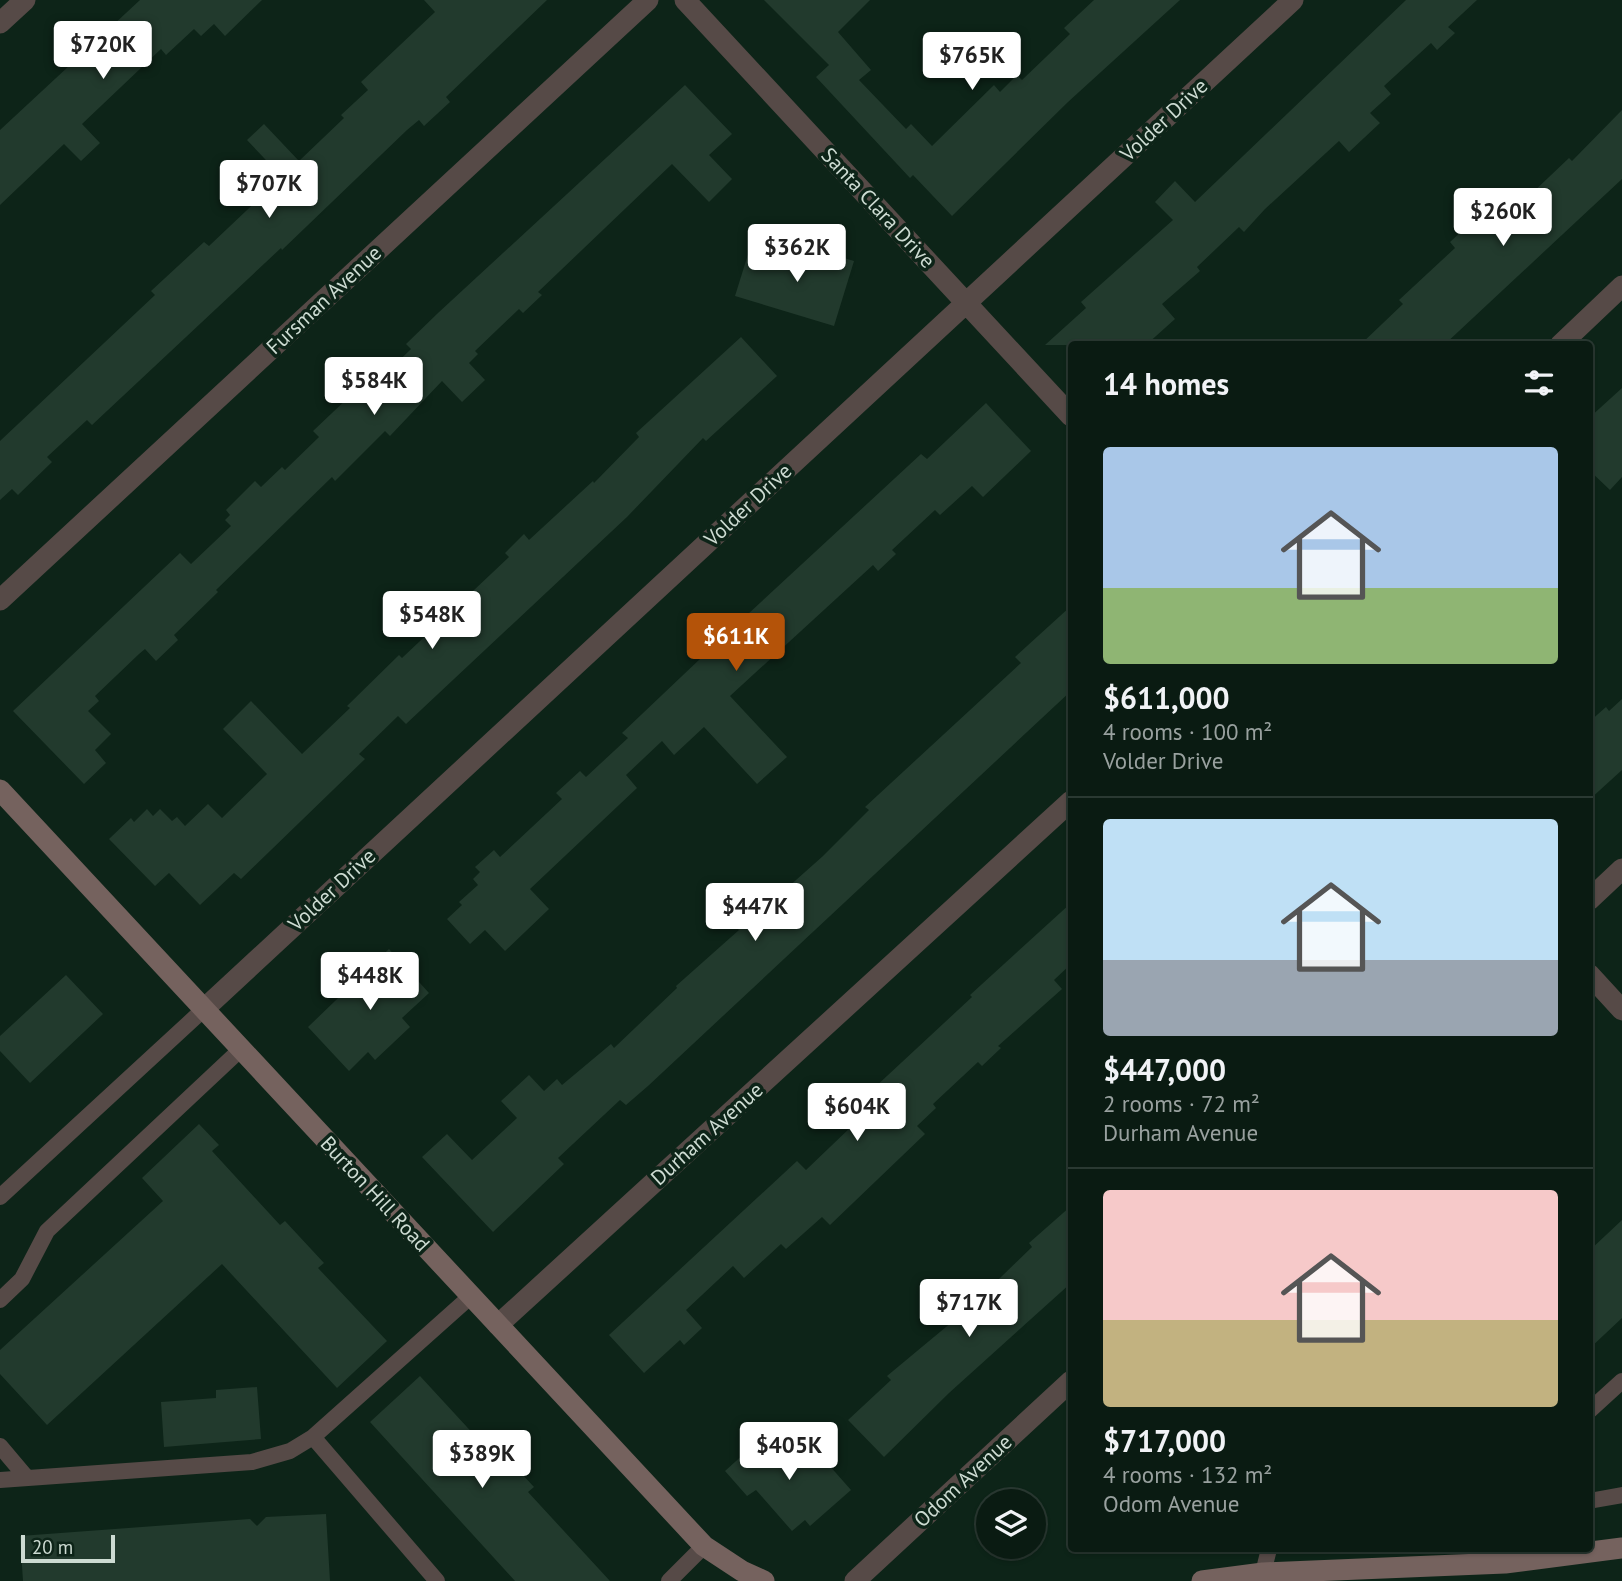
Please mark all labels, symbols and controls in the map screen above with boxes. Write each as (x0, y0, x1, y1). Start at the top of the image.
pin: $720K (54, 22, 152, 81)
text: $720K (70, 29, 136, 58)
pin: $765K (923, 32, 1021, 92)
text: $765K (939, 40, 1005, 69)
street label: Volder Drive (1114, 72, 1213, 168)
street label: Santa Clara Drive (816, 142, 941, 274)
pin: $707K (220, 160, 318, 220)
text: $707K (236, 168, 302, 197)
pin: $260K (1454, 188, 1552, 248)
text: $260K (1470, 196, 1536, 225)
pin: $362K (748, 224, 846, 284)
text: $362K (764, 232, 830, 261)
street label: Fursman Avenue (260, 239, 387, 360)
pin: $584K (325, 358, 423, 417)
text: 14 homes (1103, 364, 1229, 403)
icon: filters (1520, 364, 1558, 402)
text: $584K (341, 365, 407, 394)
street label: Volder Drive (698, 457, 797, 553)
icon: home (1268, 492, 1394, 618)
pin: $548K (383, 592, 481, 651)
text: $548K (399, 599, 465, 628)
pin: $611K (687, 614, 785, 673)
text: $611K (703, 621, 769, 650)
text: $611,000 (1103, 678, 1230, 717)
text: 4 rooms · 100 m² (1103, 717, 1272, 746)
text: Volder Drive (1103, 746, 1223, 775)
street label: Volder Drive (282, 842, 381, 938)
icon: home (1268, 864, 1394, 990)
pin: $447K (706, 884, 804, 943)
text: $447K (722, 891, 788, 920)
pin: $448K (321, 953, 419, 1012)
text: $448K (337, 960, 403, 989)
text: $447,000 (1103, 1050, 1226, 1089)
street label: Durham Avenue (645, 1076, 768, 1191)
pin: $604K (808, 1084, 906, 1143)
text: 2 rooms · 72 m² (1103, 1089, 1260, 1118)
text: $604K (824, 1091, 890, 1120)
text: Durham Avenue (1103, 1118, 1258, 1147)
street label: Burton Hill Road (315, 1130, 436, 1257)
icon: home (1268, 1235, 1394, 1361)
pin: $717K (920, 1280, 1018, 1339)
text: $717K (936, 1287, 1002, 1316)
text: $717,000 (1103, 1421, 1226, 1460)
pin: $405K (740, 1422, 838, 1482)
street label: Odom Avenue (908, 1428, 1017, 1533)
pin: $389K (433, 1430, 531, 1490)
text: $405K (756, 1430, 822, 1459)
text: $389K (449, 1438, 515, 1467)
text: 4 rooms · 132 m² (1103, 1460, 1272, 1489)
map controls (976, 1489, 1046, 1559)
button: layers (976, 1489, 1046, 1559)
text: Odom Avenue (1103, 1489, 1239, 1518)
scale bar (21, 1532, 116, 1564)
text: 20 m (32, 1535, 73, 1559)

